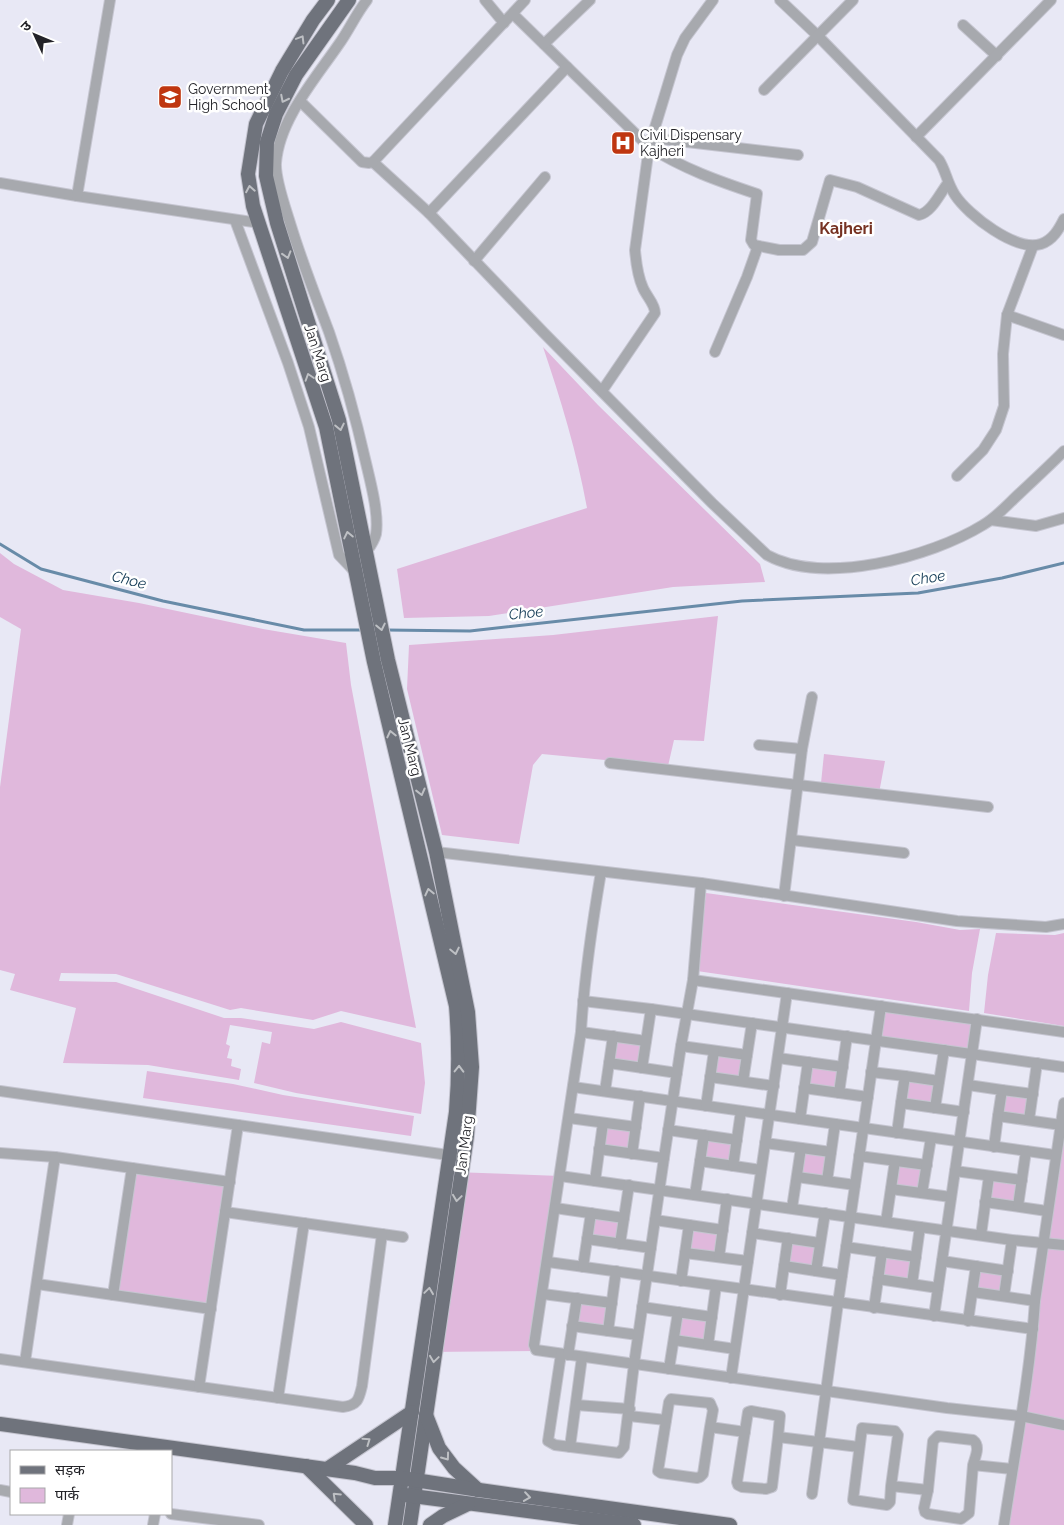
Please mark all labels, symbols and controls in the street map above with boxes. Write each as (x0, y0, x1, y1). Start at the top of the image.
north arrow (10, 10, 60, 60)
text: उ (17, 17, 35, 34)
one-way arrow (295, 35, 305, 44)
place label: Government High School (188, 81, 269, 113)
school or university icon: Government High School (157, 84, 183, 110)
one-way arrow (280, 94, 290, 103)
place label: Civil Dispensary Kajheri (640, 127, 742, 159)
hospital icon: Civil Dispensary Kajheri (610, 130, 636, 156)
one-way arrow (246, 184, 256, 193)
district label: Kajheri (819, 219, 873, 238)
one-way arrow (282, 250, 292, 259)
street label: Jan Marg (301, 322, 335, 384)
one-way arrow (305, 373, 315, 382)
one-way arrow (335, 422, 345, 431)
one-way arrow (343, 530, 353, 539)
water label: Choe (909, 566, 947, 590)
water label: Choe (110, 567, 148, 593)
water label: Choe (508, 602, 544, 624)
one-way arrow (375, 623, 386, 632)
street label: Jan Marg (395, 716, 425, 778)
one-way arrow (386, 730, 397, 739)
one-way arrow (415, 788, 426, 796)
one-way arrow (424, 888, 435, 897)
one-way arrow (450, 946, 460, 955)
one-way arrow (454, 1065, 464, 1072)
street label: Jan Marg (452, 1115, 476, 1175)
one-way arrow (453, 1194, 463, 1203)
one-way arrow (423, 1286, 434, 1294)
one-way arrow (429, 1355, 439, 1364)
one-way arrow (361, 1438, 371, 1447)
legend (10, 1450, 172, 1515)
one-way arrow (440, 1451, 449, 1461)
text: सड़क (55, 1461, 85, 1479)
text: पार्क (55, 1486, 79, 1504)
one-way arrow (524, 1491, 532, 1502)
one-way arrow (332, 1493, 341, 1502)

